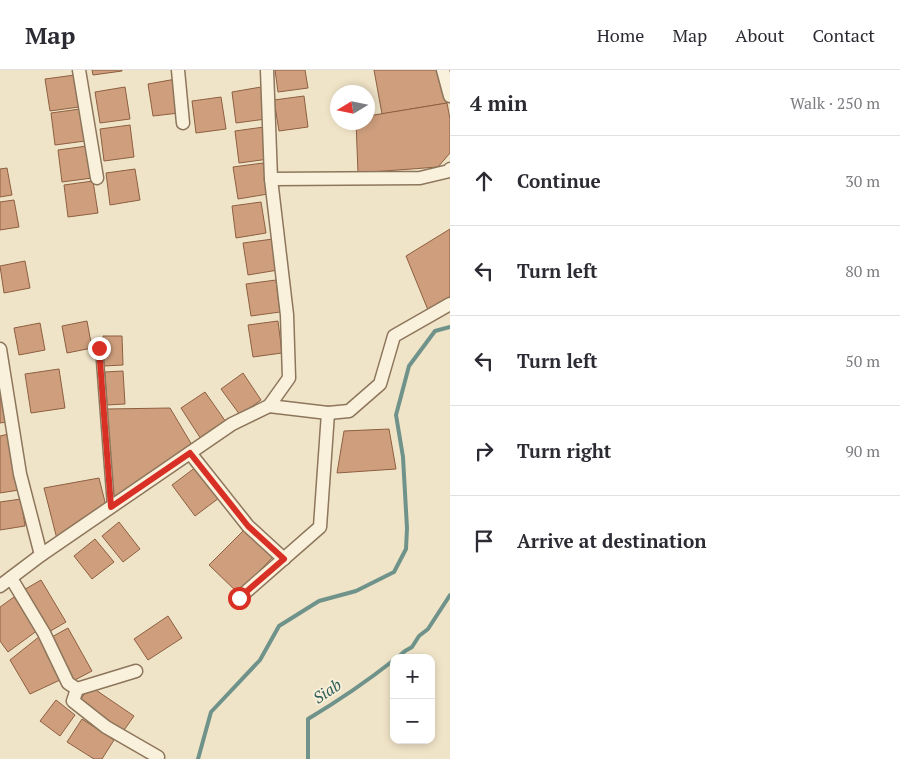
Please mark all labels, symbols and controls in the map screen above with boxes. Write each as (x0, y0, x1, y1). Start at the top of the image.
text: Map (25, 19, 75, 51)
text: Home (597, 23, 644, 47)
text: Map (672, 23, 707, 47)
text: About (735, 23, 784, 47)
text: Contact (812, 23, 875, 47)
north arrow (330, 85, 375, 130)
text: 4 min (470, 89, 527, 117)
text: Walk · 250 m (790, 92, 880, 114)
icon: ahead (470, 167, 498, 195)
text: Continue (517, 168, 601, 193)
text: 30 m (845, 170, 880, 192)
icon: left (470, 257, 498, 285)
text: Turn left (517, 258, 598, 283)
text: 80 m (845, 260, 880, 282)
route end (88, 337, 111, 360)
icon: left (470, 347, 498, 375)
text: Turn left (517, 348, 598, 373)
text: 50 m (845, 350, 880, 372)
icon: right (470, 437, 498, 465)
text: Turn right (517, 438, 611, 463)
text: 90 m (845, 440, 880, 462)
icon: arrive (470, 527, 498, 555)
text: Arrive at destination (517, 528, 706, 553)
route start (228, 587, 251, 610)
map controls (390, 654, 435, 744)
button: + (390, 654, 435, 699)
water label: Siab (308, 674, 346, 708)
button: − (390, 699, 435, 744)

